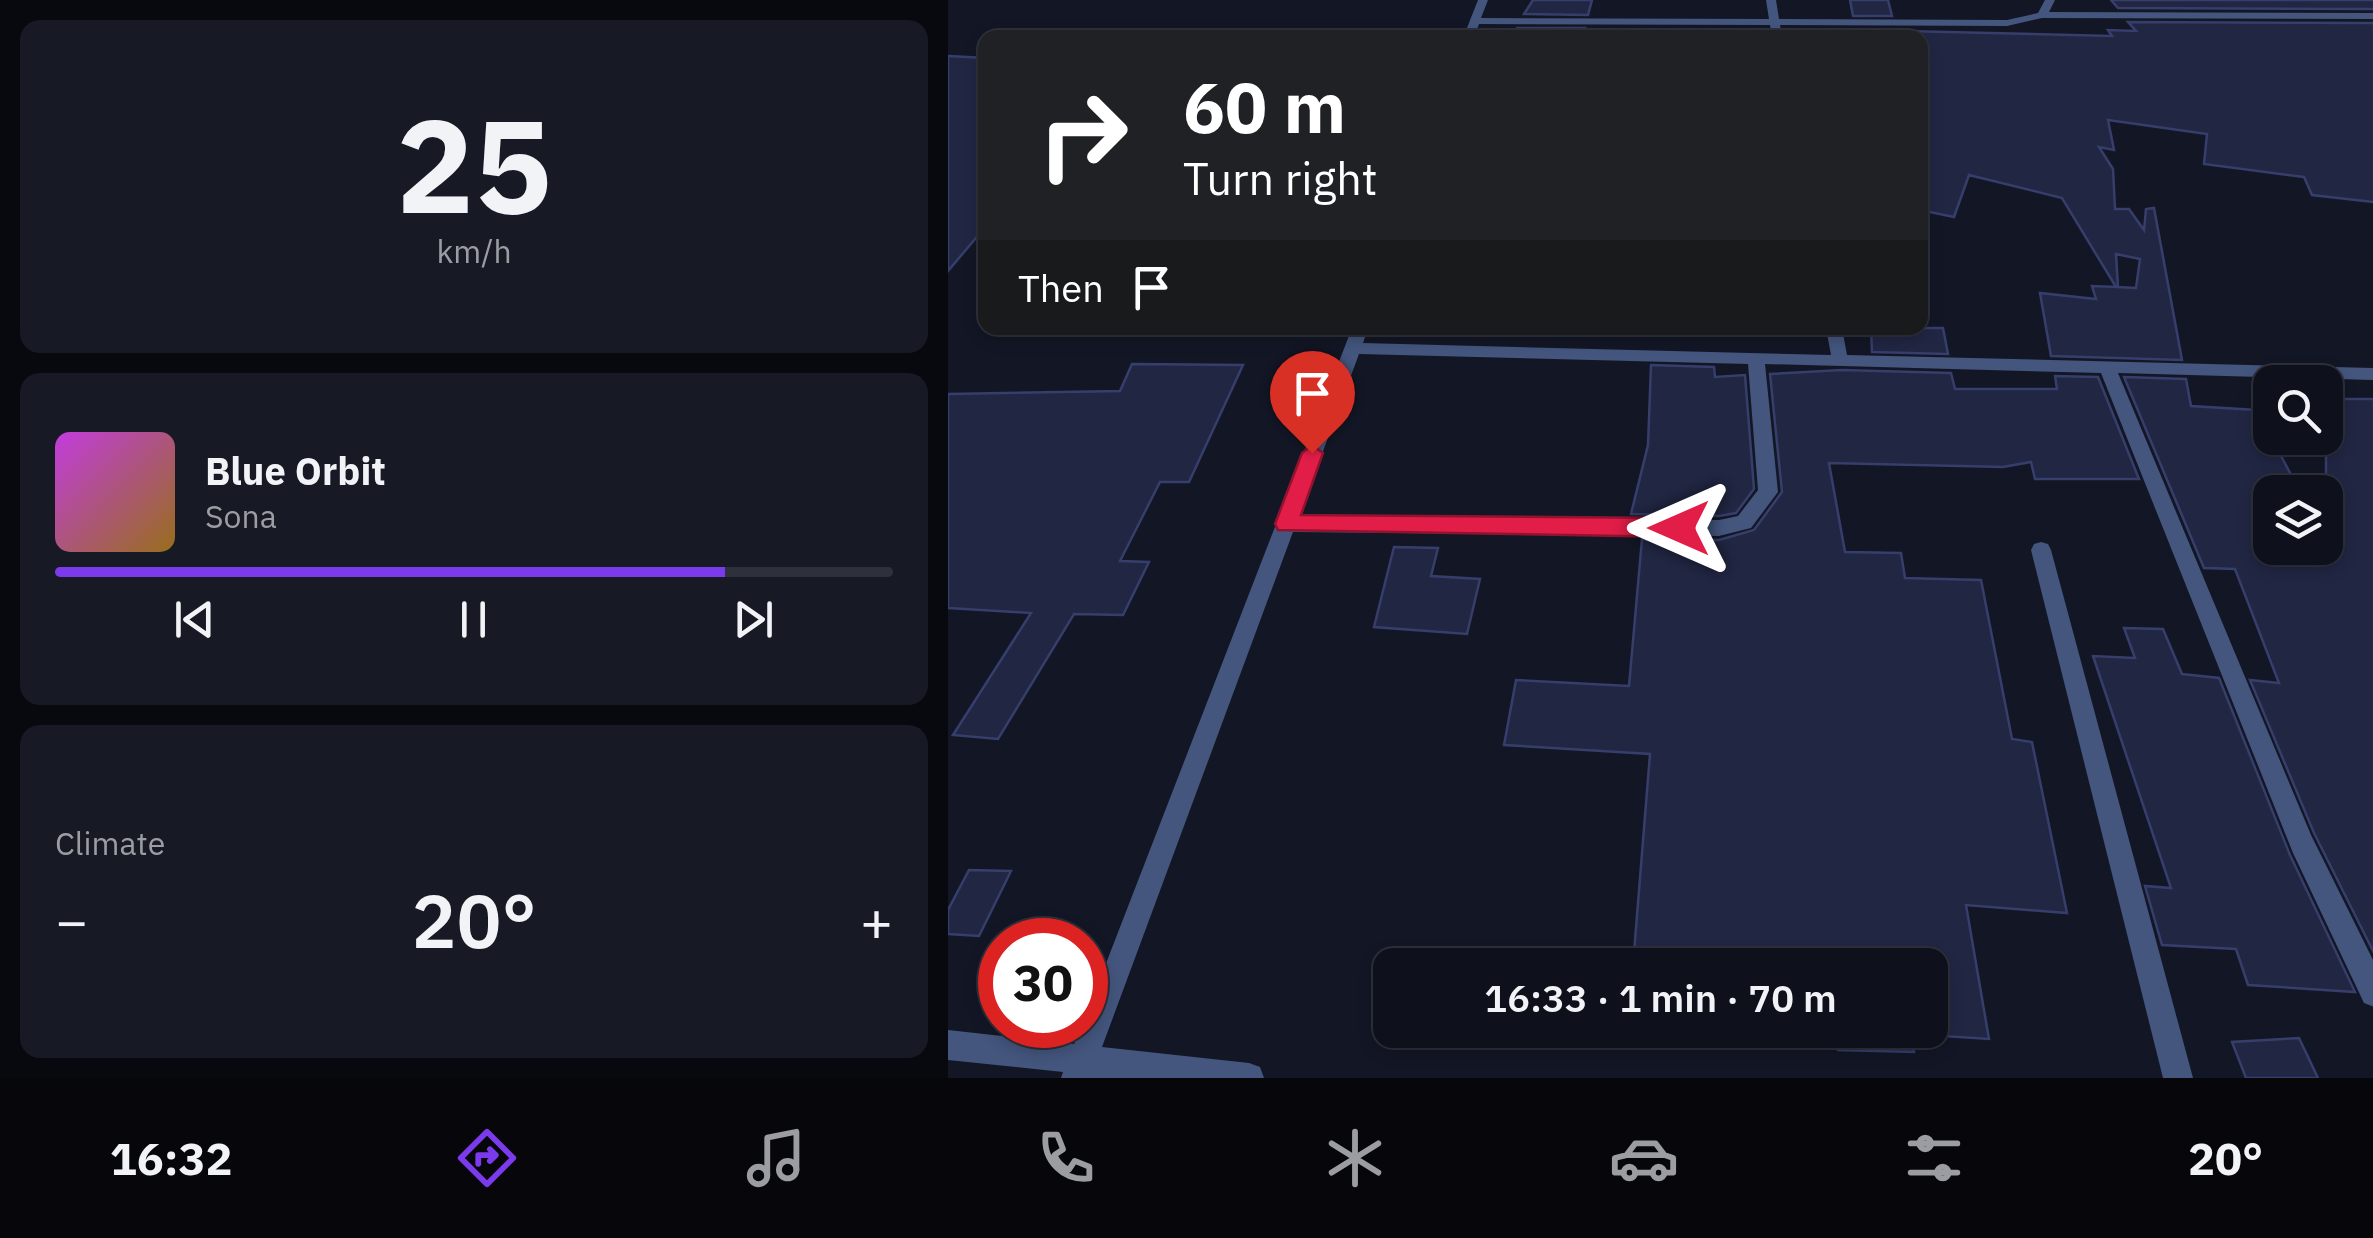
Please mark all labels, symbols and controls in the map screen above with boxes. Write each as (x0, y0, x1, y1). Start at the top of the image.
text: 60 m (1183, 61, 1346, 152)
icon: right (1018, 70, 1148, 200)
text: 25 (396, 80, 552, 249)
text: Turn right (1183, 149, 1378, 207)
text: km/h (436, 230, 512, 272)
icon: arrive (1124, 260, 1179, 315)
text: Then (1018, 263, 1104, 312)
pin (1270, 351, 1355, 454)
map controls (2253, 365, 2343, 565)
button: search (2253, 365, 2343, 455)
icon: arrive (1285, 366, 1340, 421)
text: Blue Orbit (205, 446, 386, 495)
button: layers (2253, 475, 2343, 565)
position arrow (1627, 476, 1731, 580)
text: Sona (205, 495, 277, 537)
icon: previous (167, 592, 222, 647)
icon: pause (446, 592, 501, 647)
icon: next (726, 592, 781, 647)
text: Climate (55, 822, 165, 864)
text: 20° (411, 871, 537, 969)
text: − (55, 885, 88, 956)
text: + (860, 885, 893, 956)
speed limit sign: 30 (978, 918, 1108, 1048)
text: 16:33 · 1 min · 70 m (1484, 973, 1837, 1022)
icon: directions (452, 1123, 522, 1193)
icon: music (741, 1123, 811, 1193)
icon: phone (1031, 1123, 1101, 1193)
icon: climate (1320, 1123, 1390, 1193)
icon: car (1609, 1123, 1679, 1193)
icon: filters (1899, 1123, 1969, 1193)
text: 16:32 (110, 1129, 233, 1187)
text: 20° (2188, 1129, 2263, 1187)

